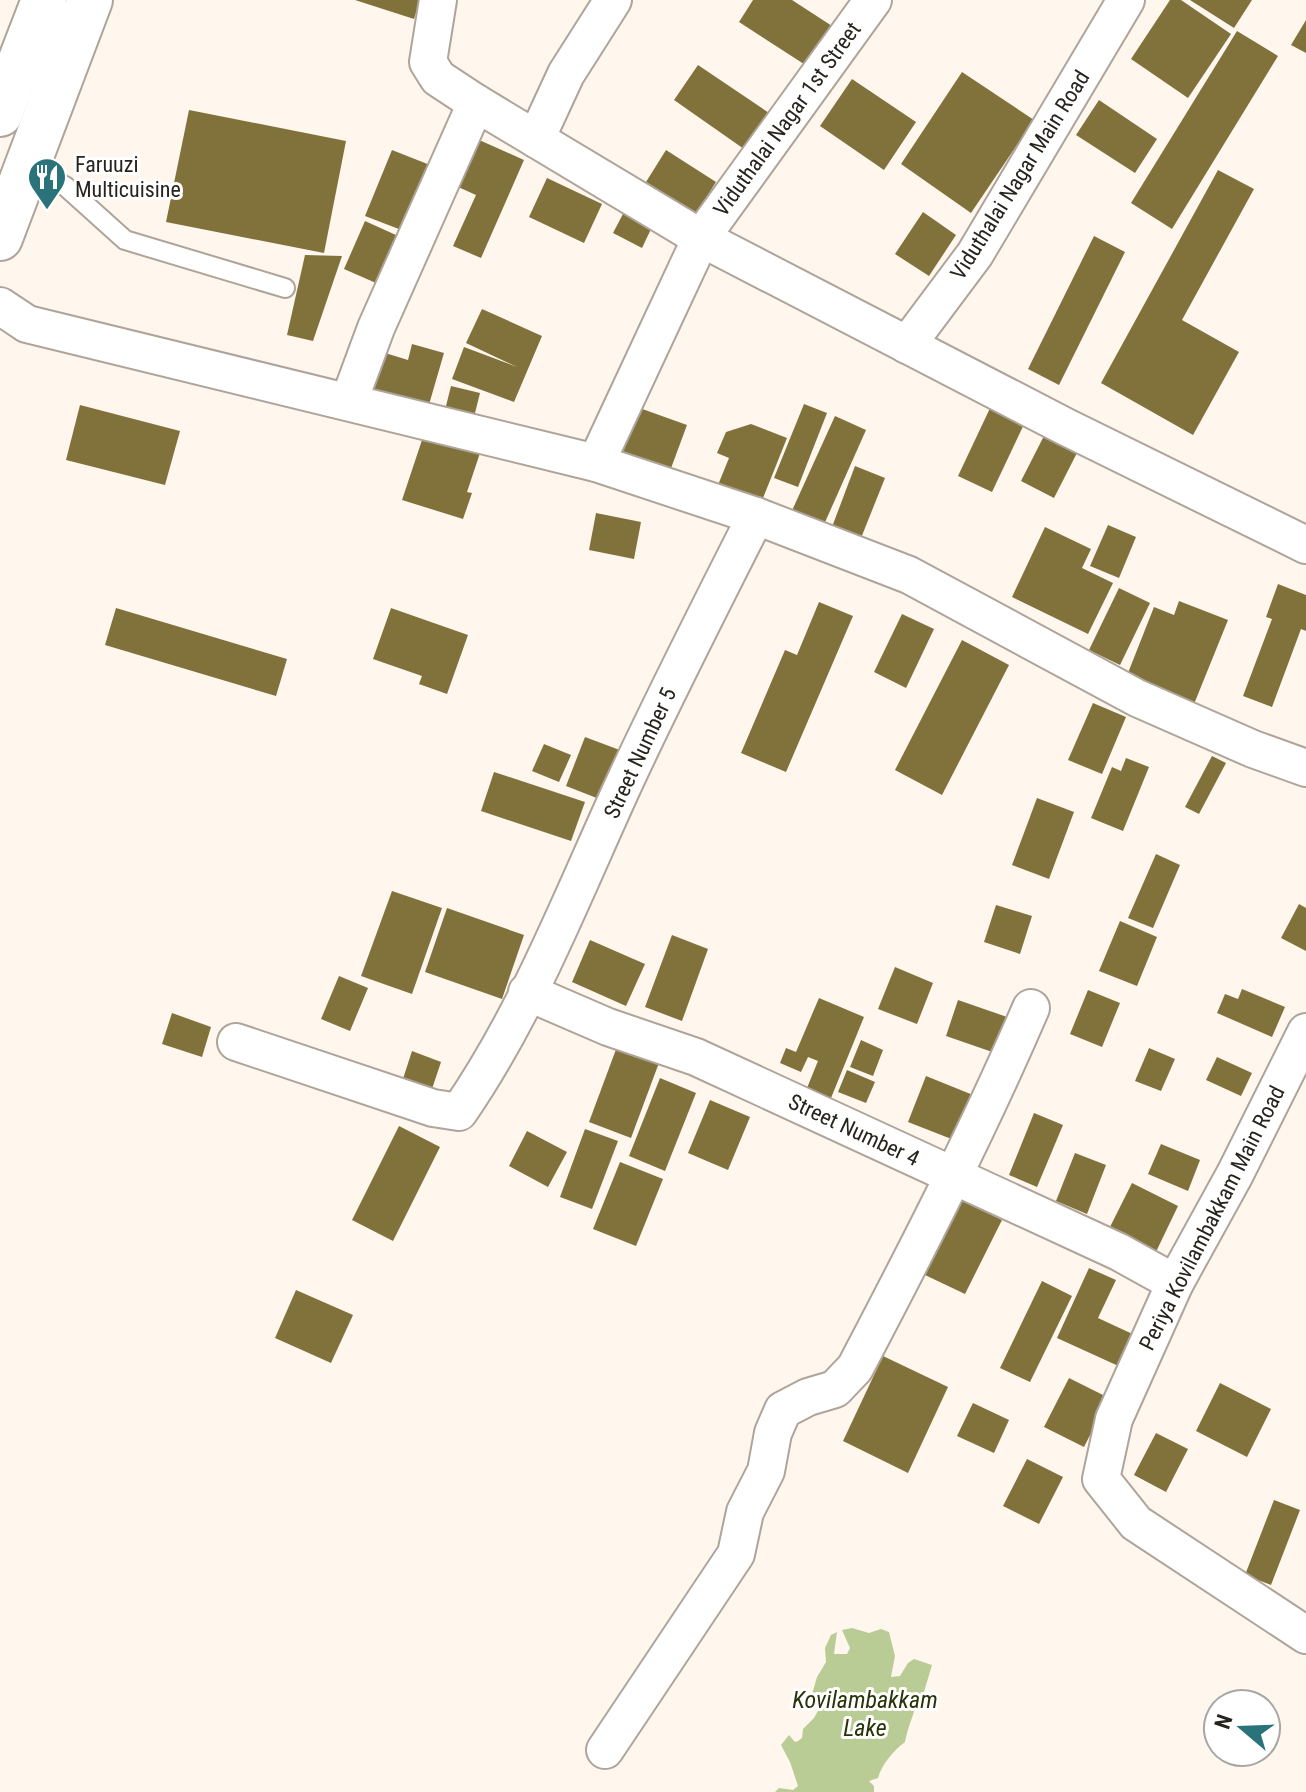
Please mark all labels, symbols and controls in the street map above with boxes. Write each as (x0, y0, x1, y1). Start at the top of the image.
street label: Viduthalai Nagar 1st Street (708, 17, 866, 221)
street label: Viduthalai Nagar Main Road (945, 66, 1095, 284)
place label: Faruuzi Multicuisine (75, 152, 181, 202)
restaurant icon: Faruuzi Multicuisine (26, 156, 68, 211)
street label: Street Number 5 (599, 684, 681, 822)
street label: Periya Kovilambakkam Main Road (1134, 1082, 1290, 1354)
street label: Street Number 4 (785, 1089, 923, 1171)
water label: Kovilambakkam Lake (792, 1686, 938, 1742)
north arrow (1202, 1688, 1282, 1768)
text: N (1210, 1711, 1238, 1732)

